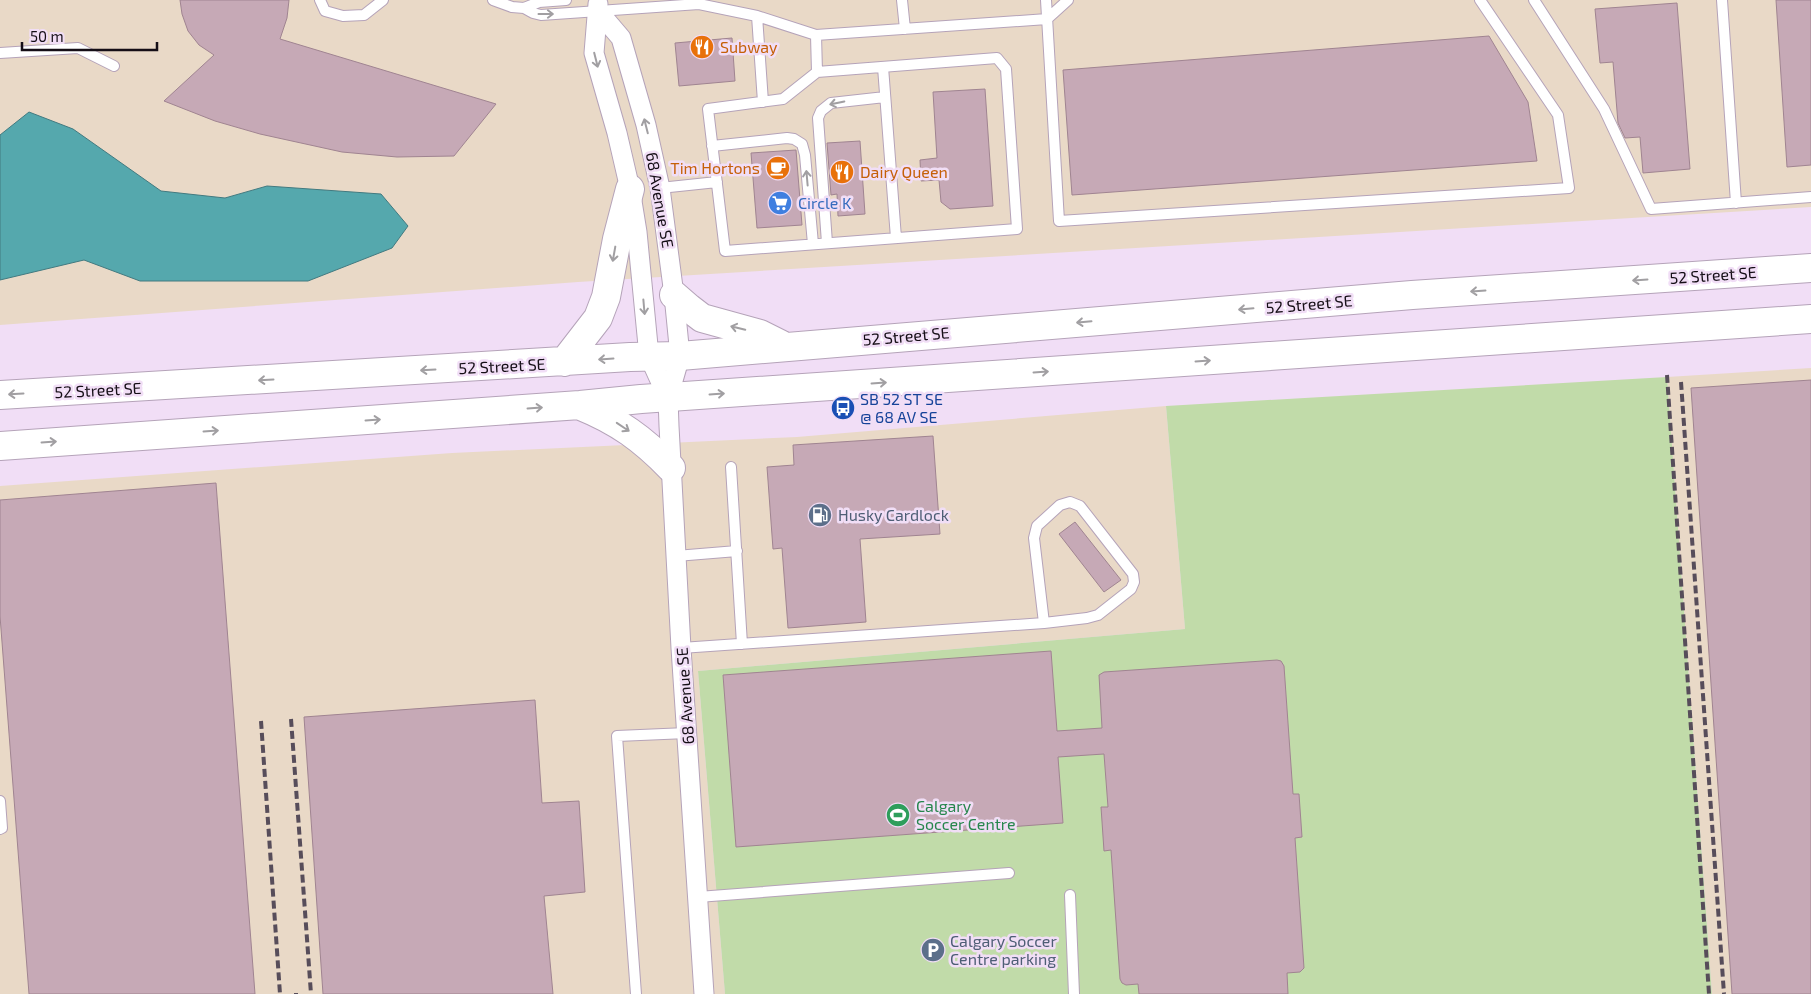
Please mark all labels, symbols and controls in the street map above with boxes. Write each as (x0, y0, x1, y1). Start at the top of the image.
one-way arrow (538, 9, 554, 19)
scale bar (22, 20, 158, 52)
text: 50 m (30, 27, 64, 45)
restaurant icon: Subway (689, 34, 715, 60)
place label: Subway (720, 37, 778, 56)
one-way arrow (592, 51, 602, 67)
one-way arrow (829, 98, 845, 108)
one-way arrow (641, 119, 650, 135)
street label: 68 Avenue SE (643, 150, 678, 249)
cafe icon: Tim Hortons (765, 155, 791, 181)
place label: Tim Hortons (670, 158, 760, 177)
restaurant icon: Dairy Queen (829, 159, 855, 185)
place label: Dairy Queen (860, 162, 948, 182)
one-way arrow (802, 171, 812, 187)
supermarket icon: Circle K (767, 190, 793, 216)
place label: Circle K (798, 193, 852, 212)
one-way arrow (609, 245, 619, 261)
street label: 52 Street SE (1669, 262, 1757, 287)
one-way arrow (1632, 275, 1648, 284)
one-way arrow (1470, 286, 1486, 295)
street label: 52 Street SE (1265, 290, 1353, 317)
one-way arrow (639, 299, 649, 315)
one-way arrow (1239, 304, 1255, 314)
one-way arrow (1077, 317, 1093, 327)
street label: 52 Street SE (862, 322, 950, 349)
one-way arrow (731, 323, 747, 332)
street label: 52 Street SE (458, 354, 546, 377)
one-way arrow (599, 354, 615, 363)
one-way arrow (1195, 356, 1211, 365)
one-way arrow (420, 365, 436, 375)
one-way arrow (1033, 367, 1049, 376)
one-way arrow (258, 375, 274, 384)
street label: 52 Street SE (54, 378, 142, 401)
one-way arrow (871, 378, 887, 387)
one-way arrow (708, 389, 724, 398)
place label: SB 52 ST SE @ 68 AV SE (860, 389, 943, 426)
one-way arrow (9, 390, 25, 399)
bus stop icon: SB 52 ST SE @ 68 AV SE (830, 395, 856, 421)
one-way arrow (527, 404, 543, 413)
one-way arrow (365, 415, 381, 424)
one-way arrow (616, 422, 630, 432)
one-way arrow (202, 426, 218, 436)
one-way arrow (40, 438, 56, 447)
fuel station icon: Husky Cardlock (807, 502, 833, 528)
place label: Husky Cardlock (838, 505, 949, 524)
street label: 68 Avenue SE (672, 647, 697, 745)
place label: Calgary Soccer Centre (916, 796, 1016, 833)
sports icon: Calgary Soccer Centre (885, 802, 911, 828)
place label: Calgary Soccer Centre parking (950, 931, 1057, 968)
parking icon: Calgary Soccer Centre parking (920, 937, 946, 963)

